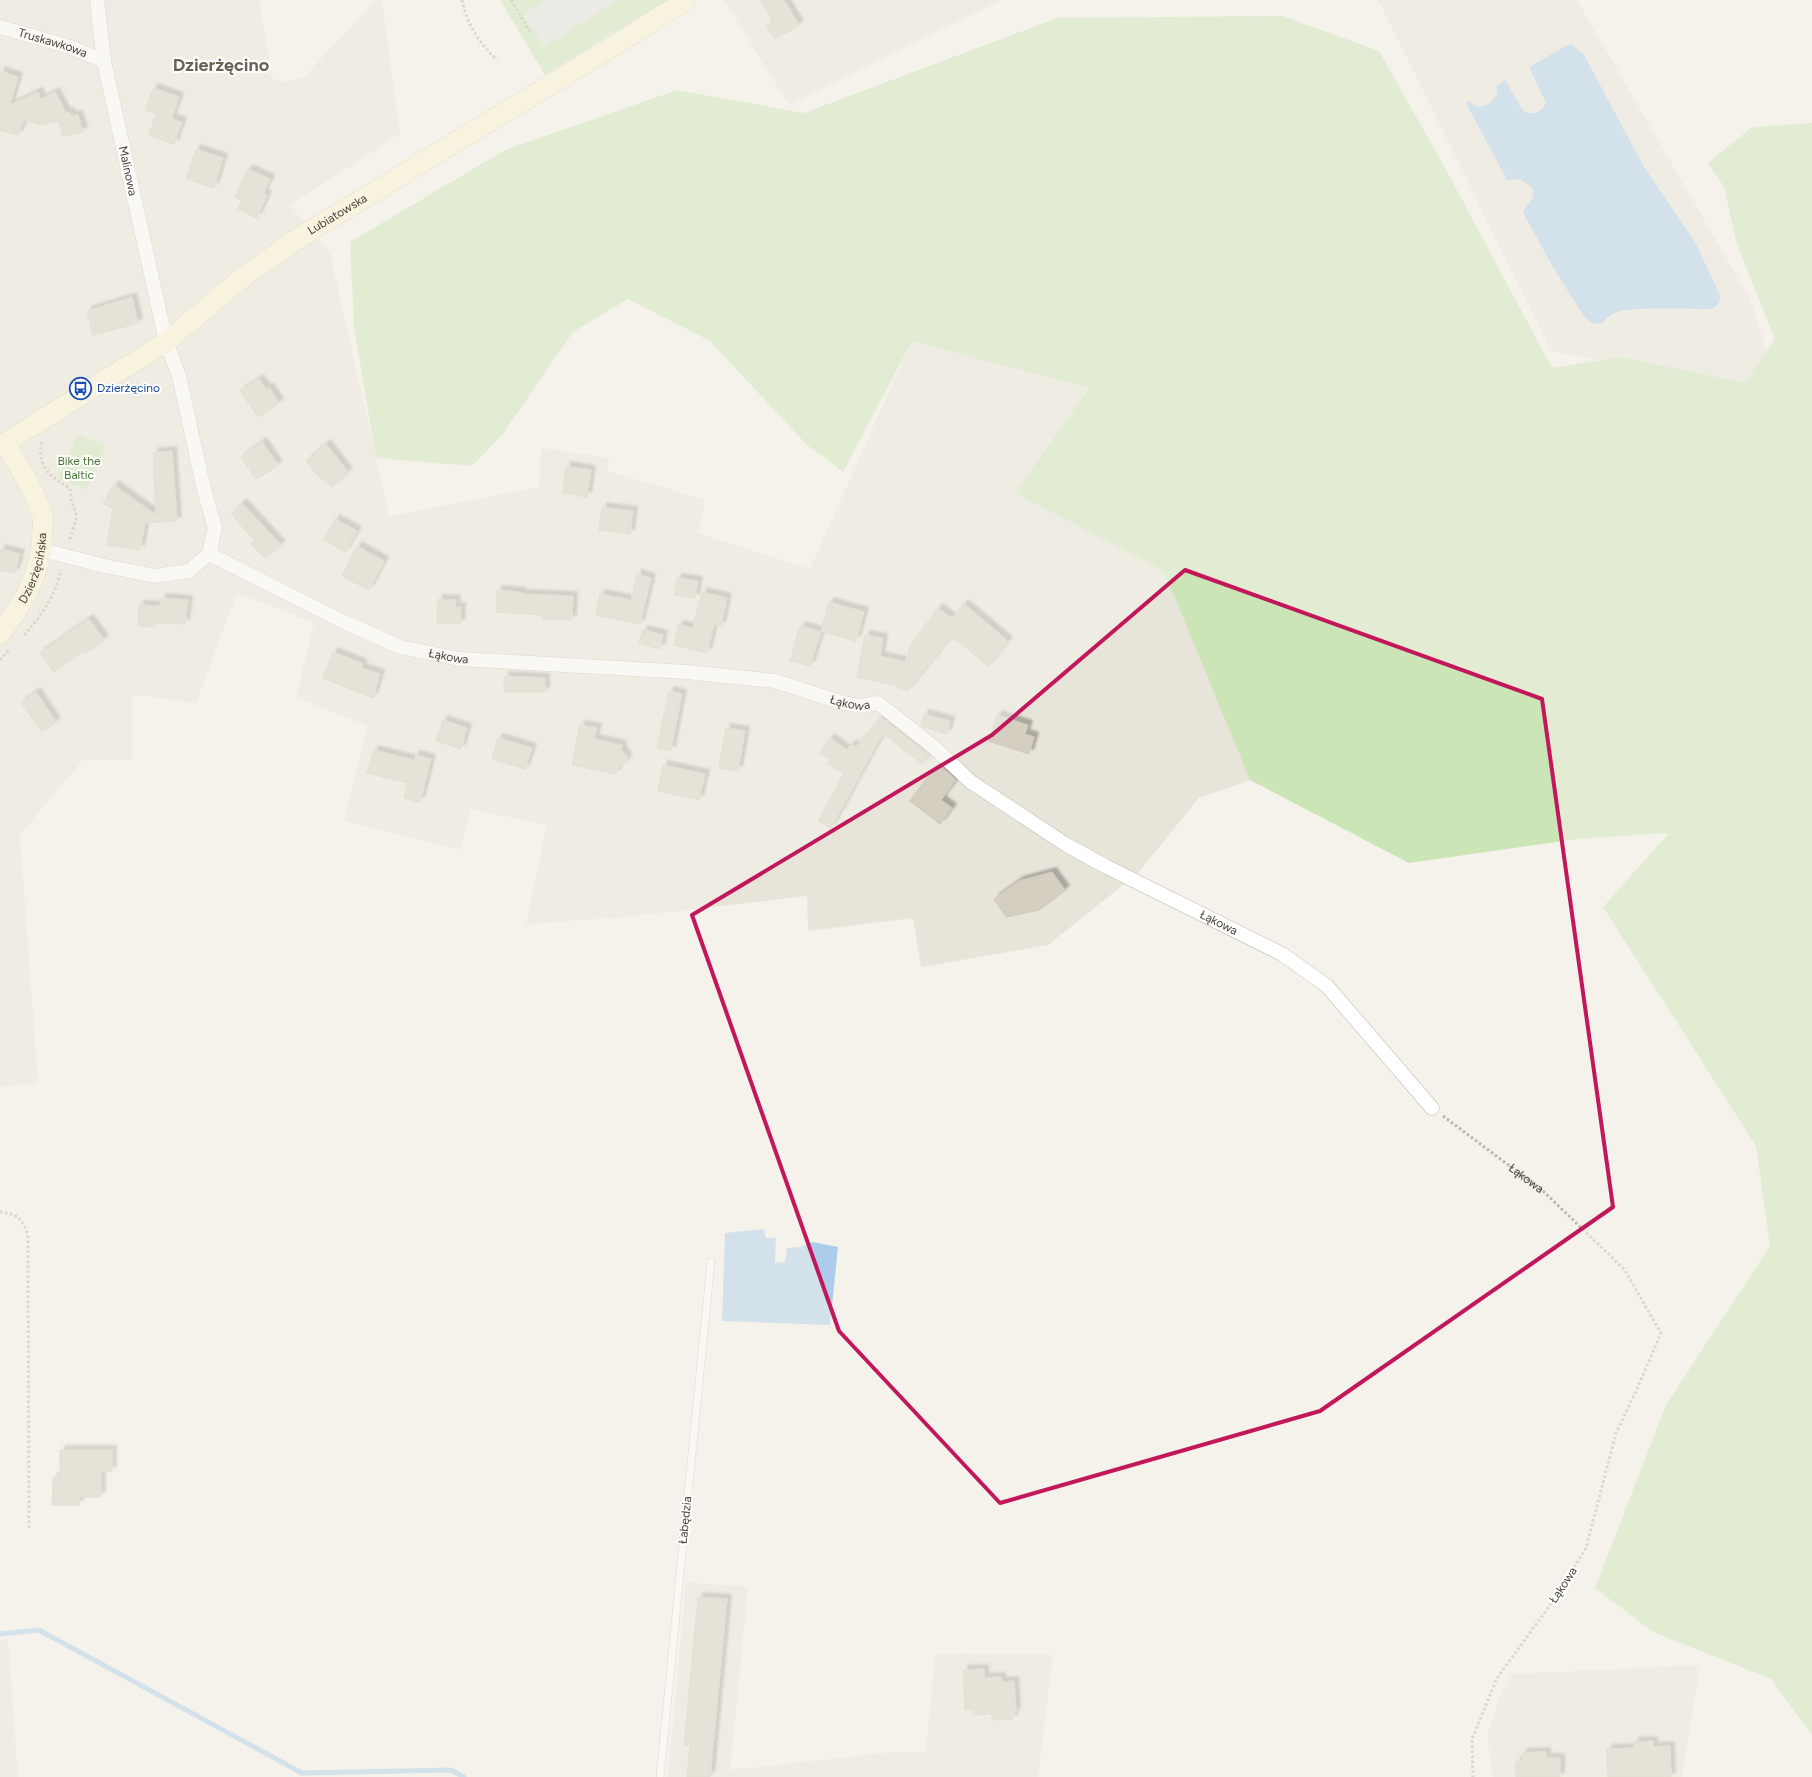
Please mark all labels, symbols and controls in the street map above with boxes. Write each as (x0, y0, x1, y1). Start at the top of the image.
street label: Truskawkowa (17, 26, 89, 60)
district label: Dzierżęcino (173, 54, 269, 76)
street label: Malinowa (116, 145, 140, 197)
street label: Lubiatowska (305, 191, 370, 238)
bus stop icon: Dzierżęcino (69, 376, 93, 400)
place label: Dzierżęcino (97, 381, 160, 395)
park label: Bike the Baltic (57, 454, 101, 482)
street label: Dzierżęcińska (16, 533, 49, 606)
street label: Łąkowa (427, 646, 469, 666)
street label: Łąkowa (828, 692, 871, 714)
street label: Łąkowa (1198, 907, 1240, 938)
street label: Łąkowa (1506, 1161, 1547, 1196)
street label: Łabędzia (676, 1496, 694, 1544)
street label: Łąkowa (1546, 1564, 1580, 1606)

